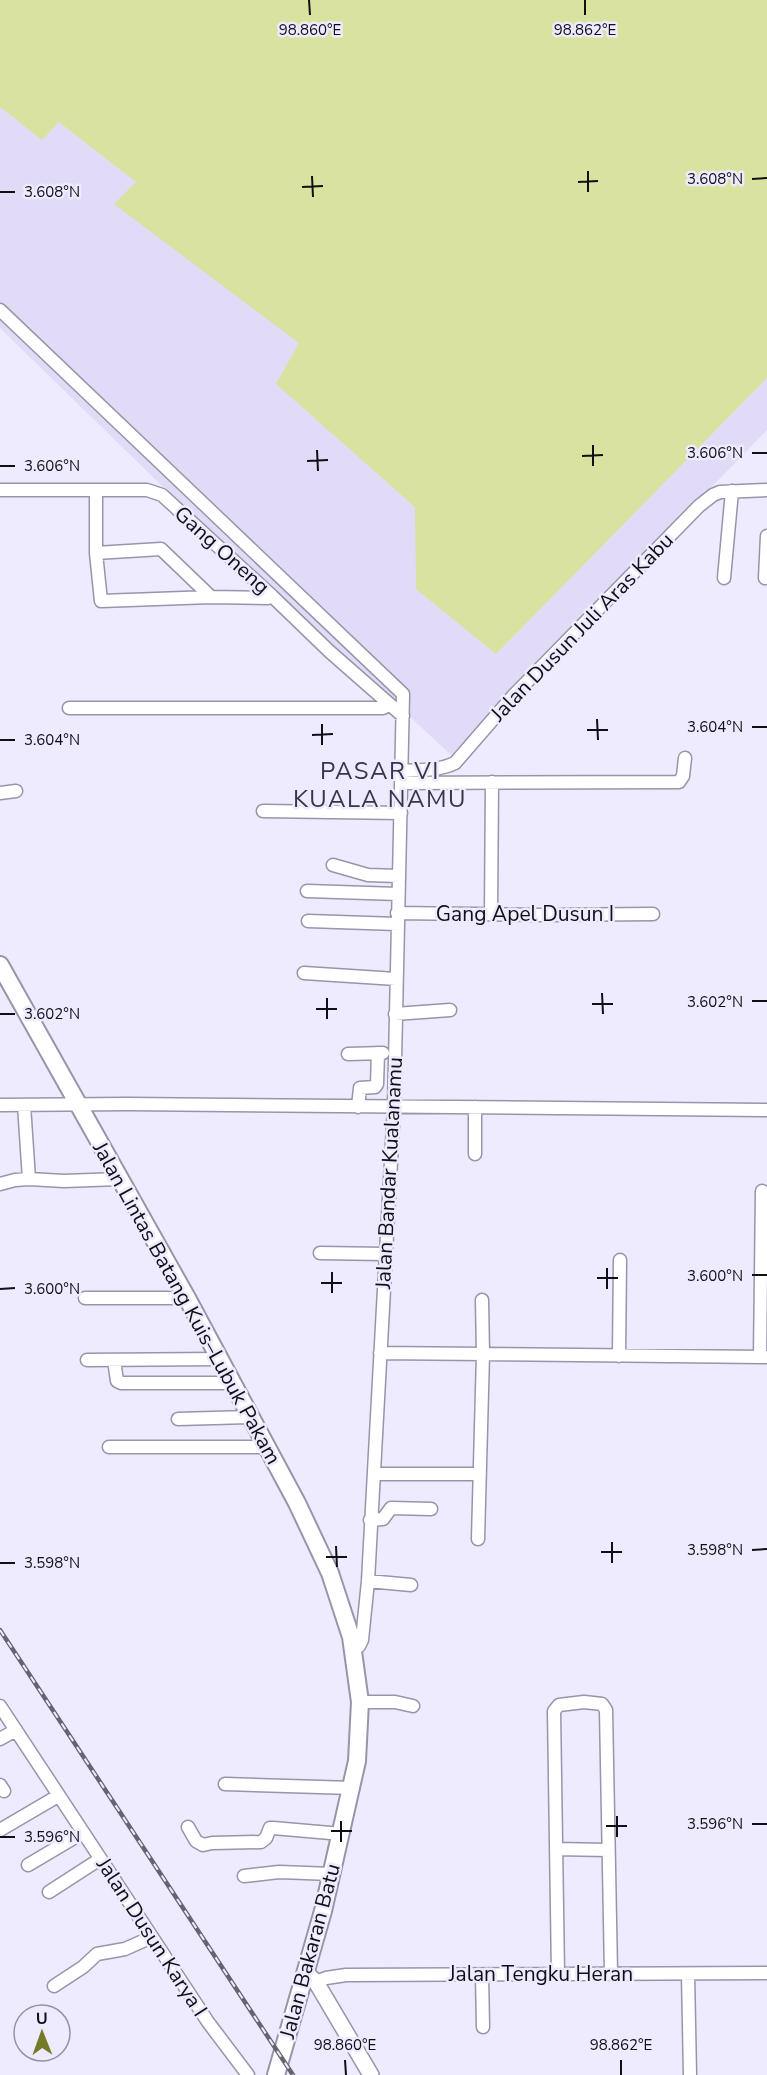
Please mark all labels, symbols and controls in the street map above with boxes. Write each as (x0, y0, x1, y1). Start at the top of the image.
text: 98.860°E (279, 20, 341, 40)
text: 98.862°E (554, 20, 616, 40)
text: 3.608°N (687, 169, 743, 189)
text: 3.608°N (24, 182, 80, 202)
text: 3.606°N (687, 443, 743, 463)
text: 3.606°N (24, 456, 80, 476)
street label: Gang Oneng (168, 500, 276, 600)
street label: Jalan Dusun Juli Aras Kabu (484, 527, 680, 728)
text: 3.604°N (687, 717, 743, 737)
text: 3.604°N (24, 730, 80, 750)
district label: PASAR VI KUALA NAMU (293, 755, 467, 815)
street label: Gang Apel Dusun I (436, 900, 614, 928)
text: 3.602°N (687, 992, 743, 1012)
text: 3.602°N (24, 1004, 80, 1024)
street label: Jalan Bandar Kualanamu (369, 1056, 409, 1291)
street label: Jalan Lintas Batang Kuis–Lubuk Pakam (86, 1136, 288, 1469)
text: 3.600°N (687, 1266, 743, 1286)
text: 3.600°N (24, 1279, 80, 1299)
text: 3.598°N (687, 1540, 743, 1560)
text: 3.598°N (24, 1553, 80, 1573)
text: 3.596°N (687, 1814, 743, 1834)
text: 3.596°N (24, 1827, 80, 1847)
street label: Jalan Dusun Karya I (90, 1851, 214, 2022)
street label: Jalan Bakaran Batu (273, 1861, 347, 2042)
street label: Jalan Tengku Heran (448, 1960, 633, 1988)
north arrow (12, 2003, 72, 2063)
text: U (36, 2008, 48, 2030)
text: 98.860°E (314, 2035, 376, 2055)
text: 98.862°E (590, 2035, 652, 2055)

